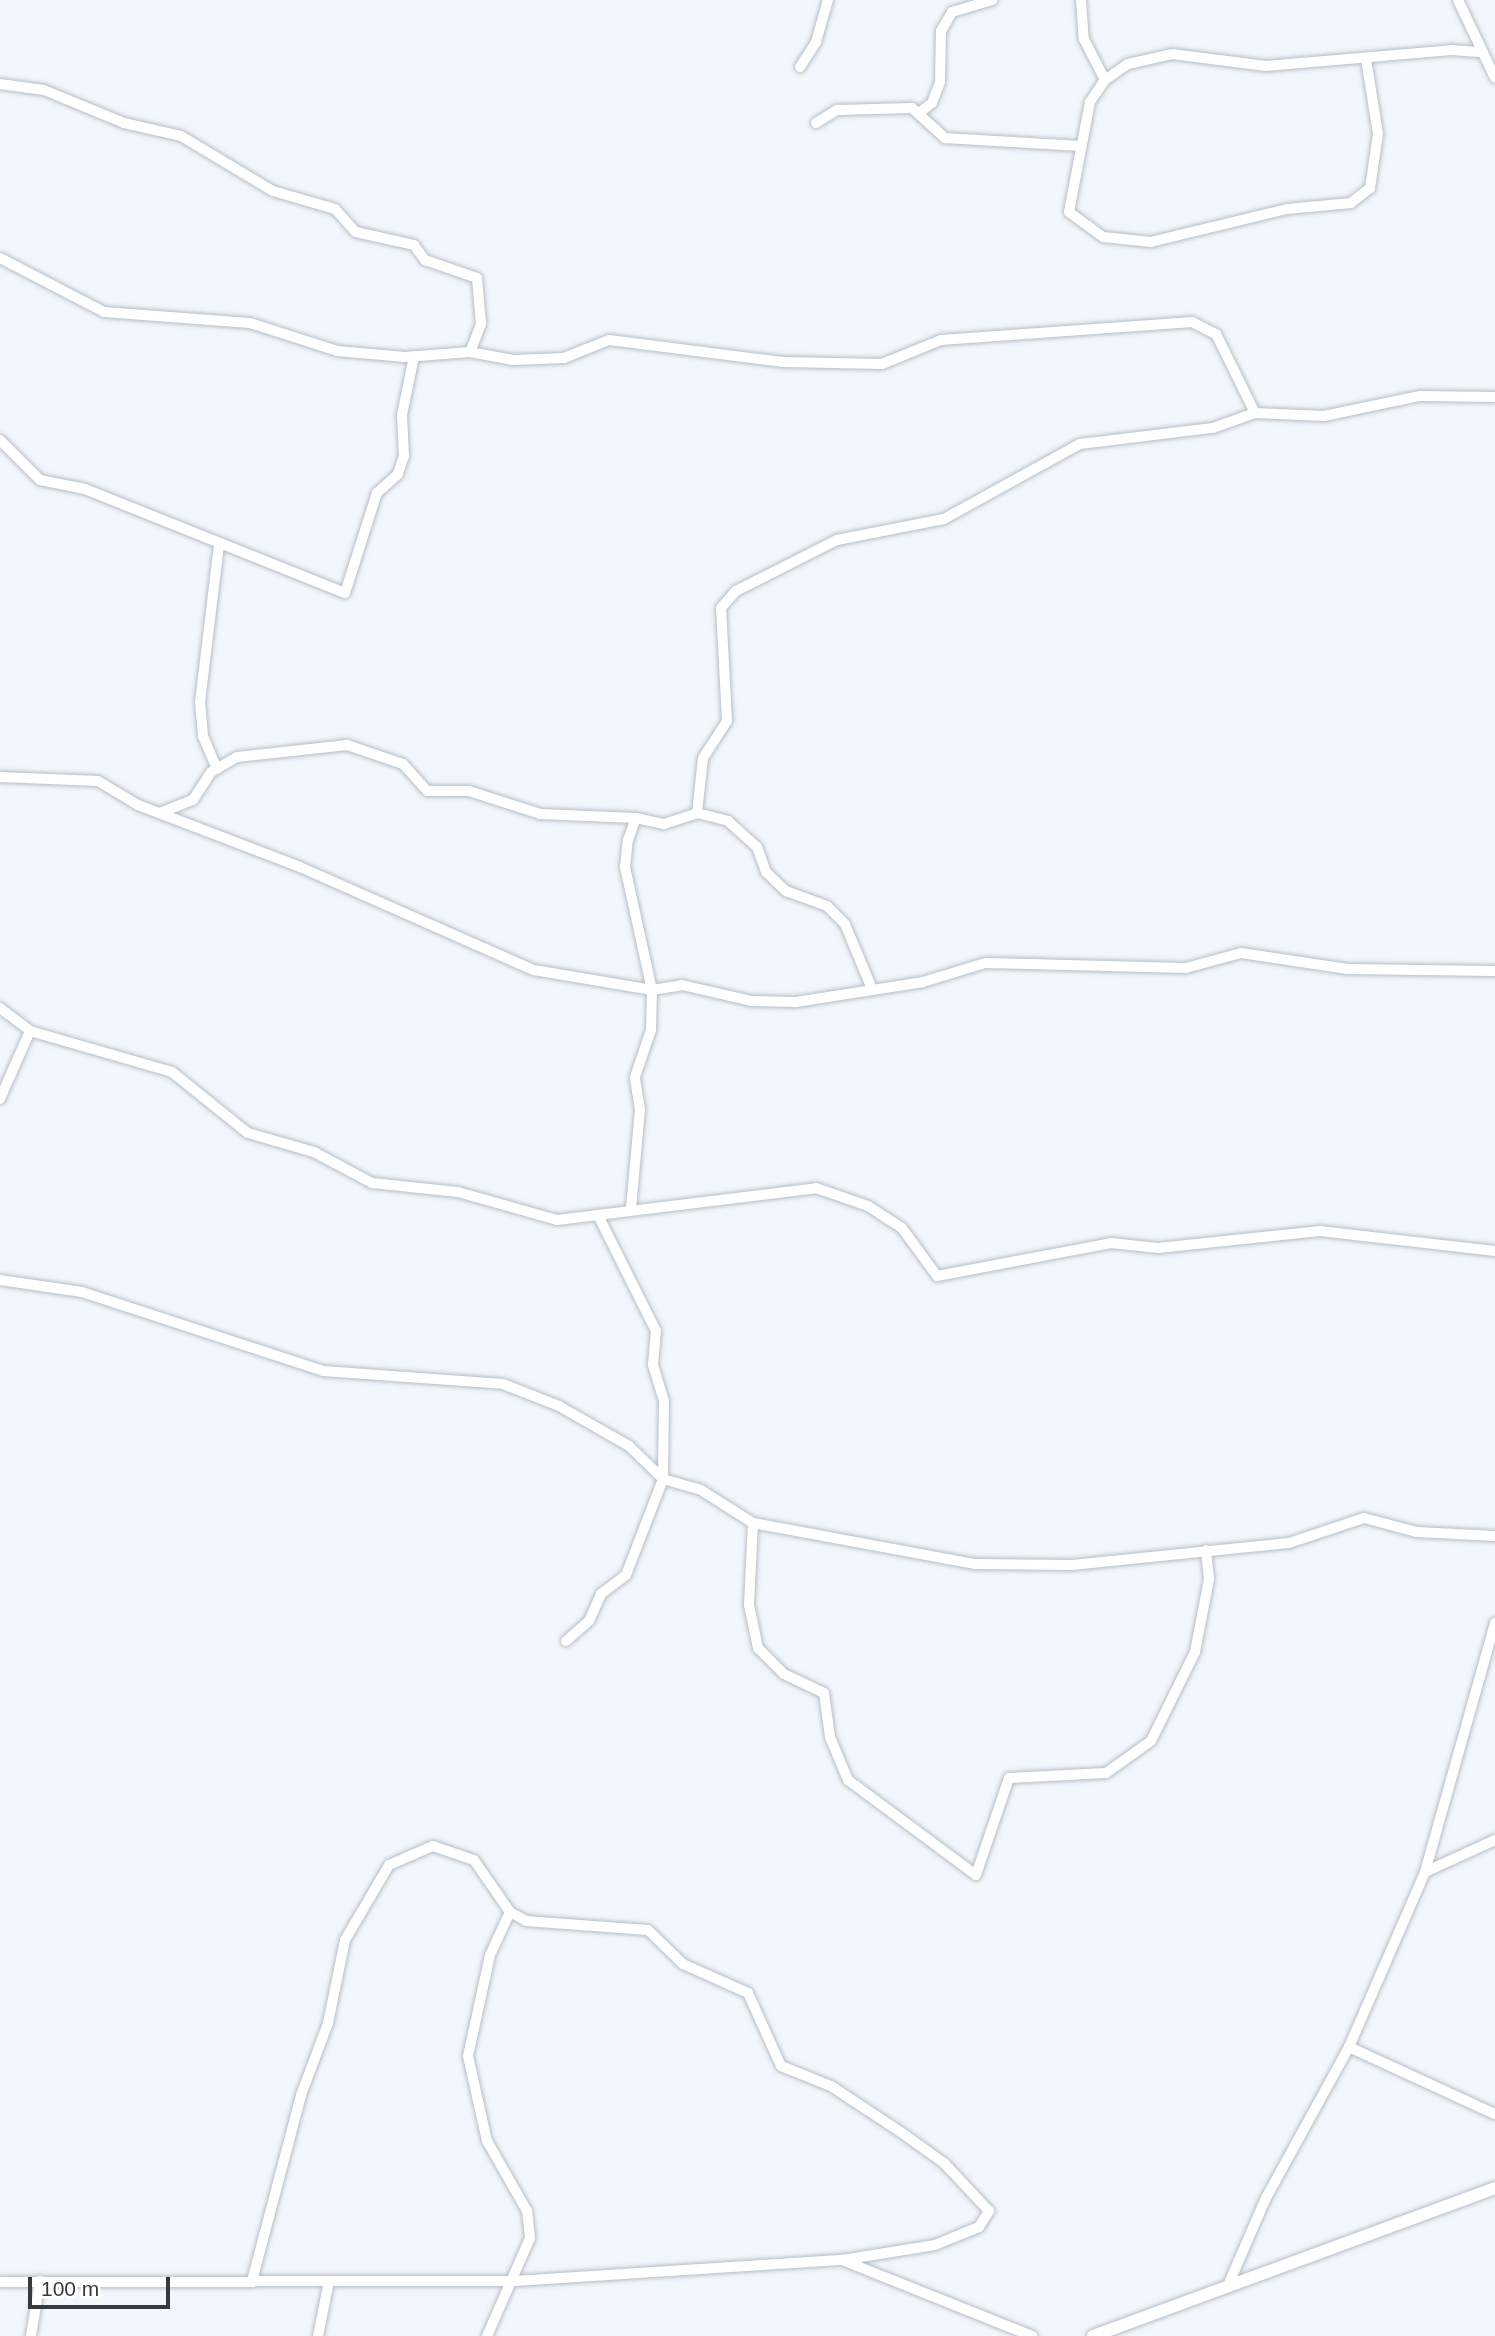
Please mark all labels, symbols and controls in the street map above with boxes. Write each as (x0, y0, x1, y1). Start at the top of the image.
scale bar (32, 2262, 173, 2306)
text: 100 m (41, 2277, 99, 2300)

